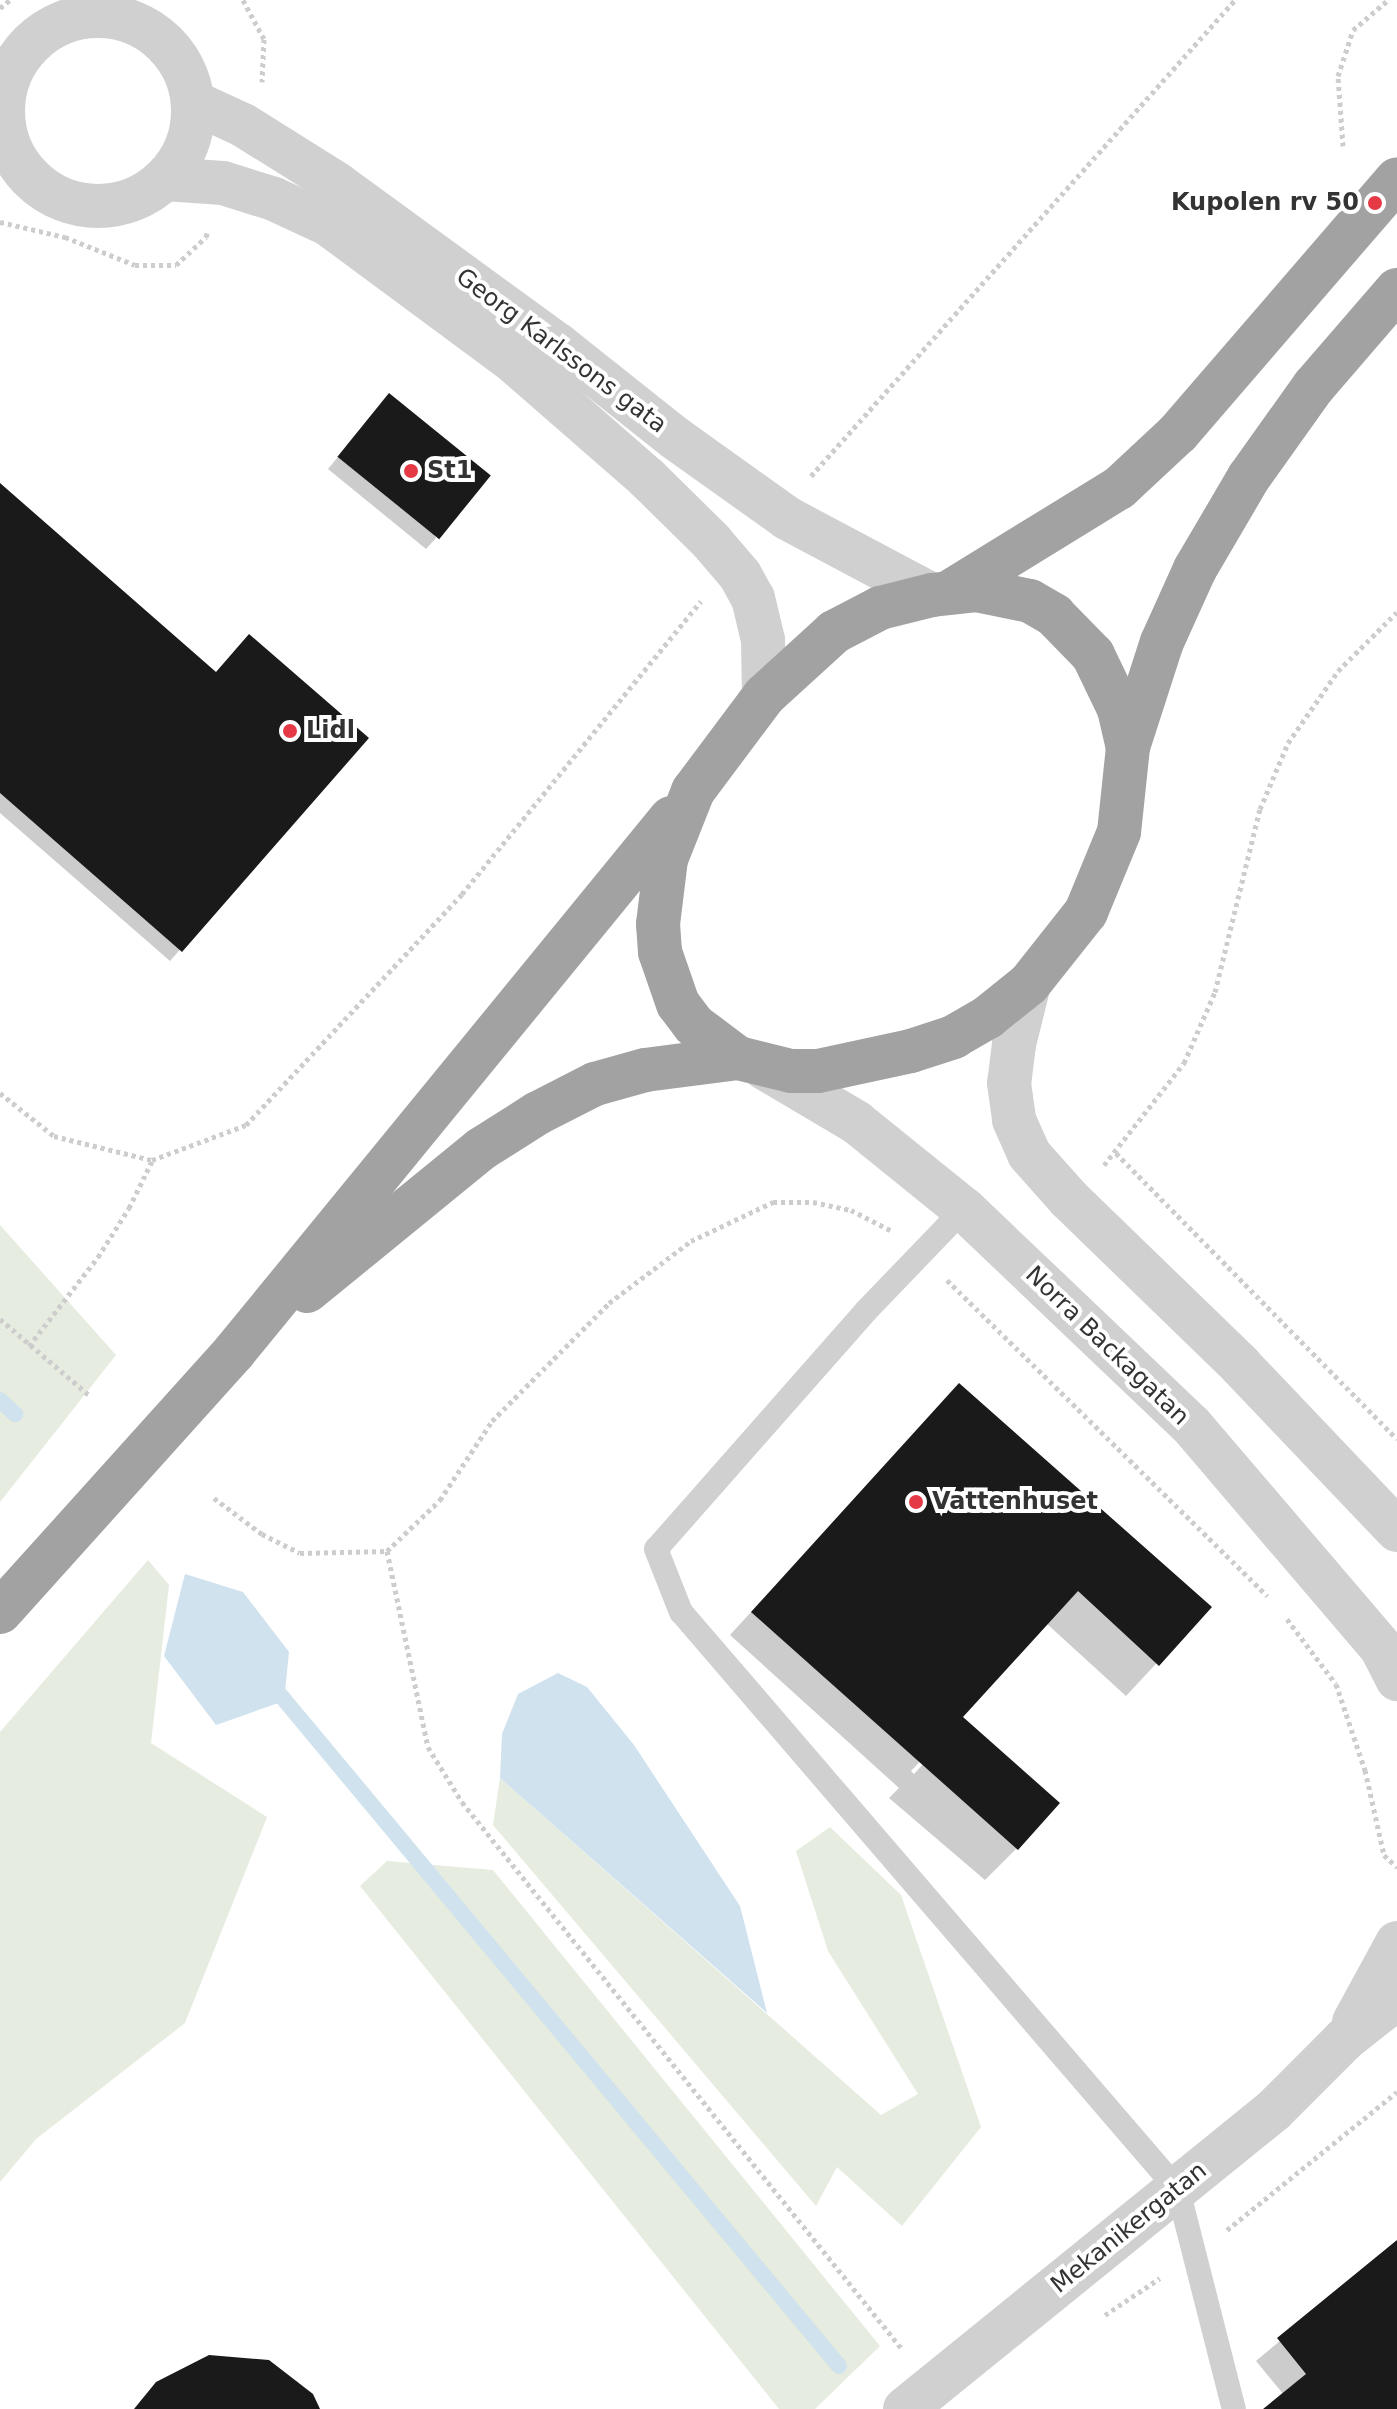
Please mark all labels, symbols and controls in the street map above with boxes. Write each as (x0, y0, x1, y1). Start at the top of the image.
place label: Kupolen rv 50 (1171, 189, 1359, 217)
marker: Kupolen rv 50 (1366, 194, 1384, 212)
street label: Georg Karlssons gata (450, 262, 672, 440)
place label: St1 (427, 457, 472, 485)
marker: St1 (402, 462, 420, 480)
place label: Lidl (306, 717, 355, 745)
marker: Lidl (281, 722, 299, 740)
street label: Norra Backagatan (1019, 1261, 1195, 1431)
place label: Vattenhuset (932, 1488, 1098, 1516)
marker: Vattenhuset (907, 1493, 925, 1511)
street label: Mekanikergatan (1045, 2156, 1213, 2300)

